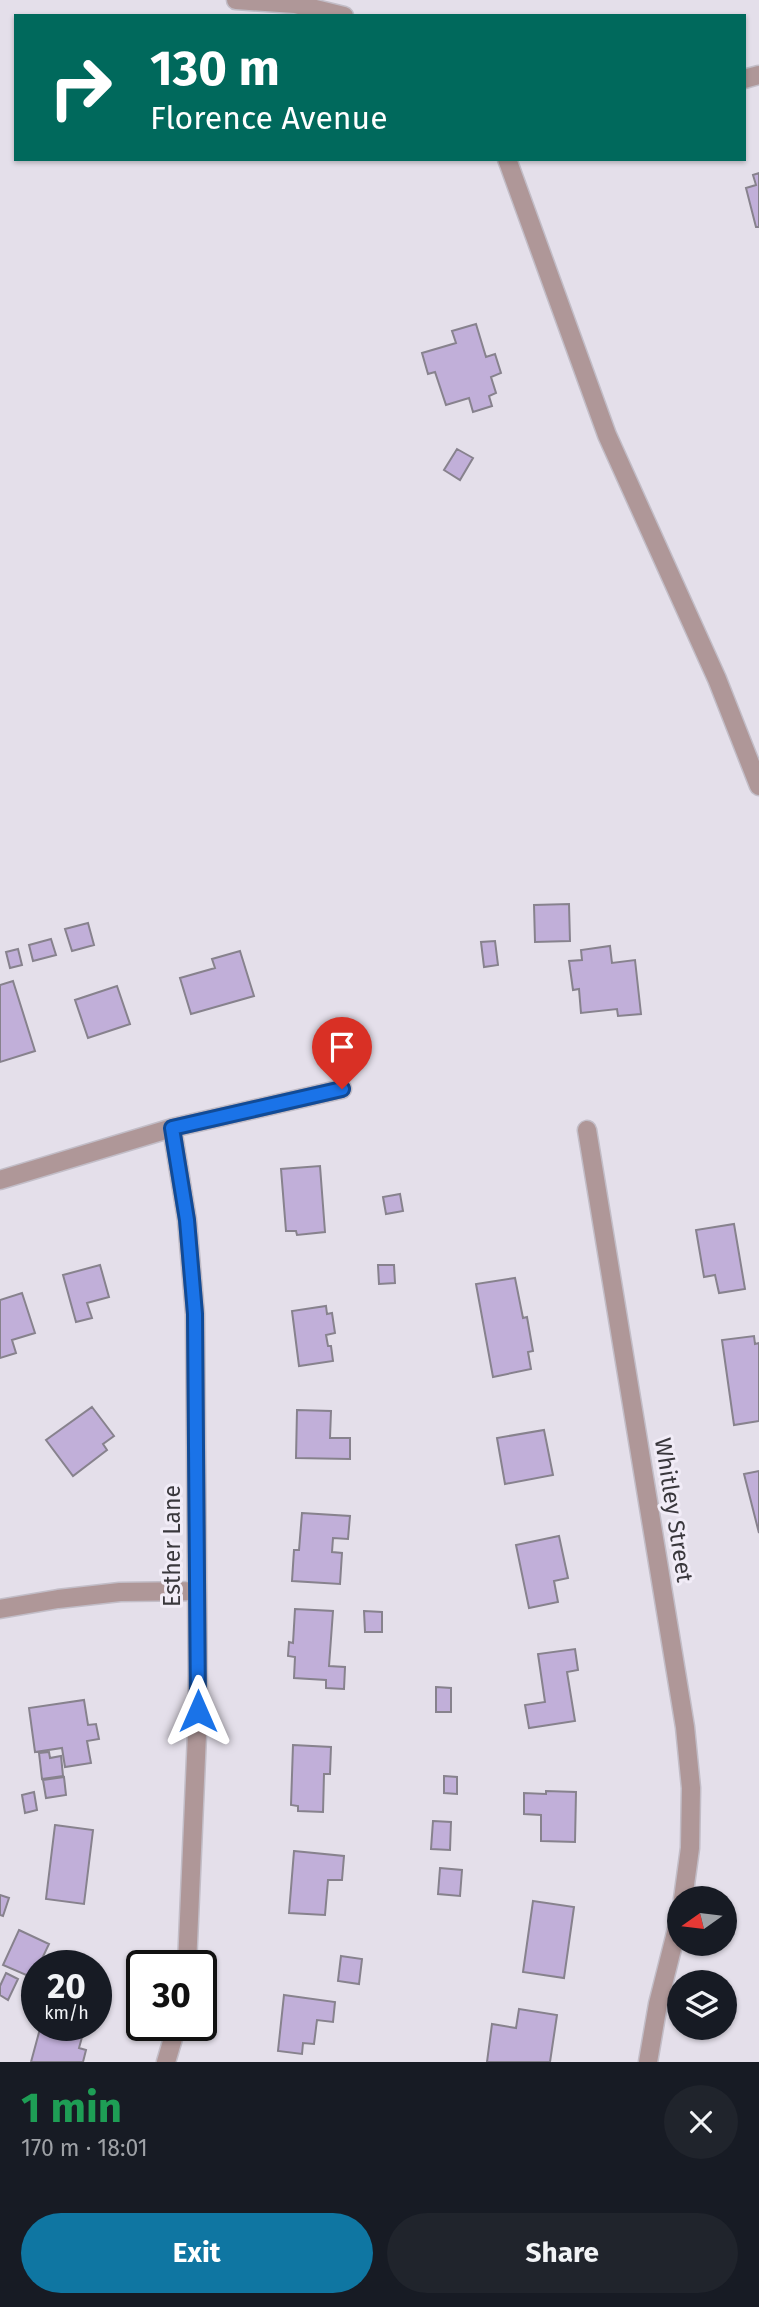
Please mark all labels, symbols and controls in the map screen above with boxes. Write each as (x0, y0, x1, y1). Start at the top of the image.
text: 130 m (150, 39, 280, 98)
icon: right (35, 42, 126, 133)
text: Florence Avenue (150, 99, 388, 137)
pin (312, 1017, 372, 1089)
icon: arrive (323, 1028, 361, 1066)
street label: Whitley Street (649, 1436, 699, 1585)
street label: Esther Lane (158, 1485, 186, 1607)
position arrow (161, 1674, 235, 1748)
north arrow (667, 1886, 737, 1956)
map controls (667, 1886, 737, 2040)
speed limit sign: 30 (126, 1950, 217, 2041)
text: 20 (47, 1965, 86, 2007)
button: layers (667, 1970, 737, 2040)
text: km/h (44, 2002, 89, 2024)
text: 1 min (21, 2083, 122, 2133)
button: close (664, 2085, 738, 2159)
text: 170 m · 18:01 (21, 2134, 148, 2162)
button: Exit (21, 2213, 373, 2293)
button: Share (387, 2213, 738, 2293)

